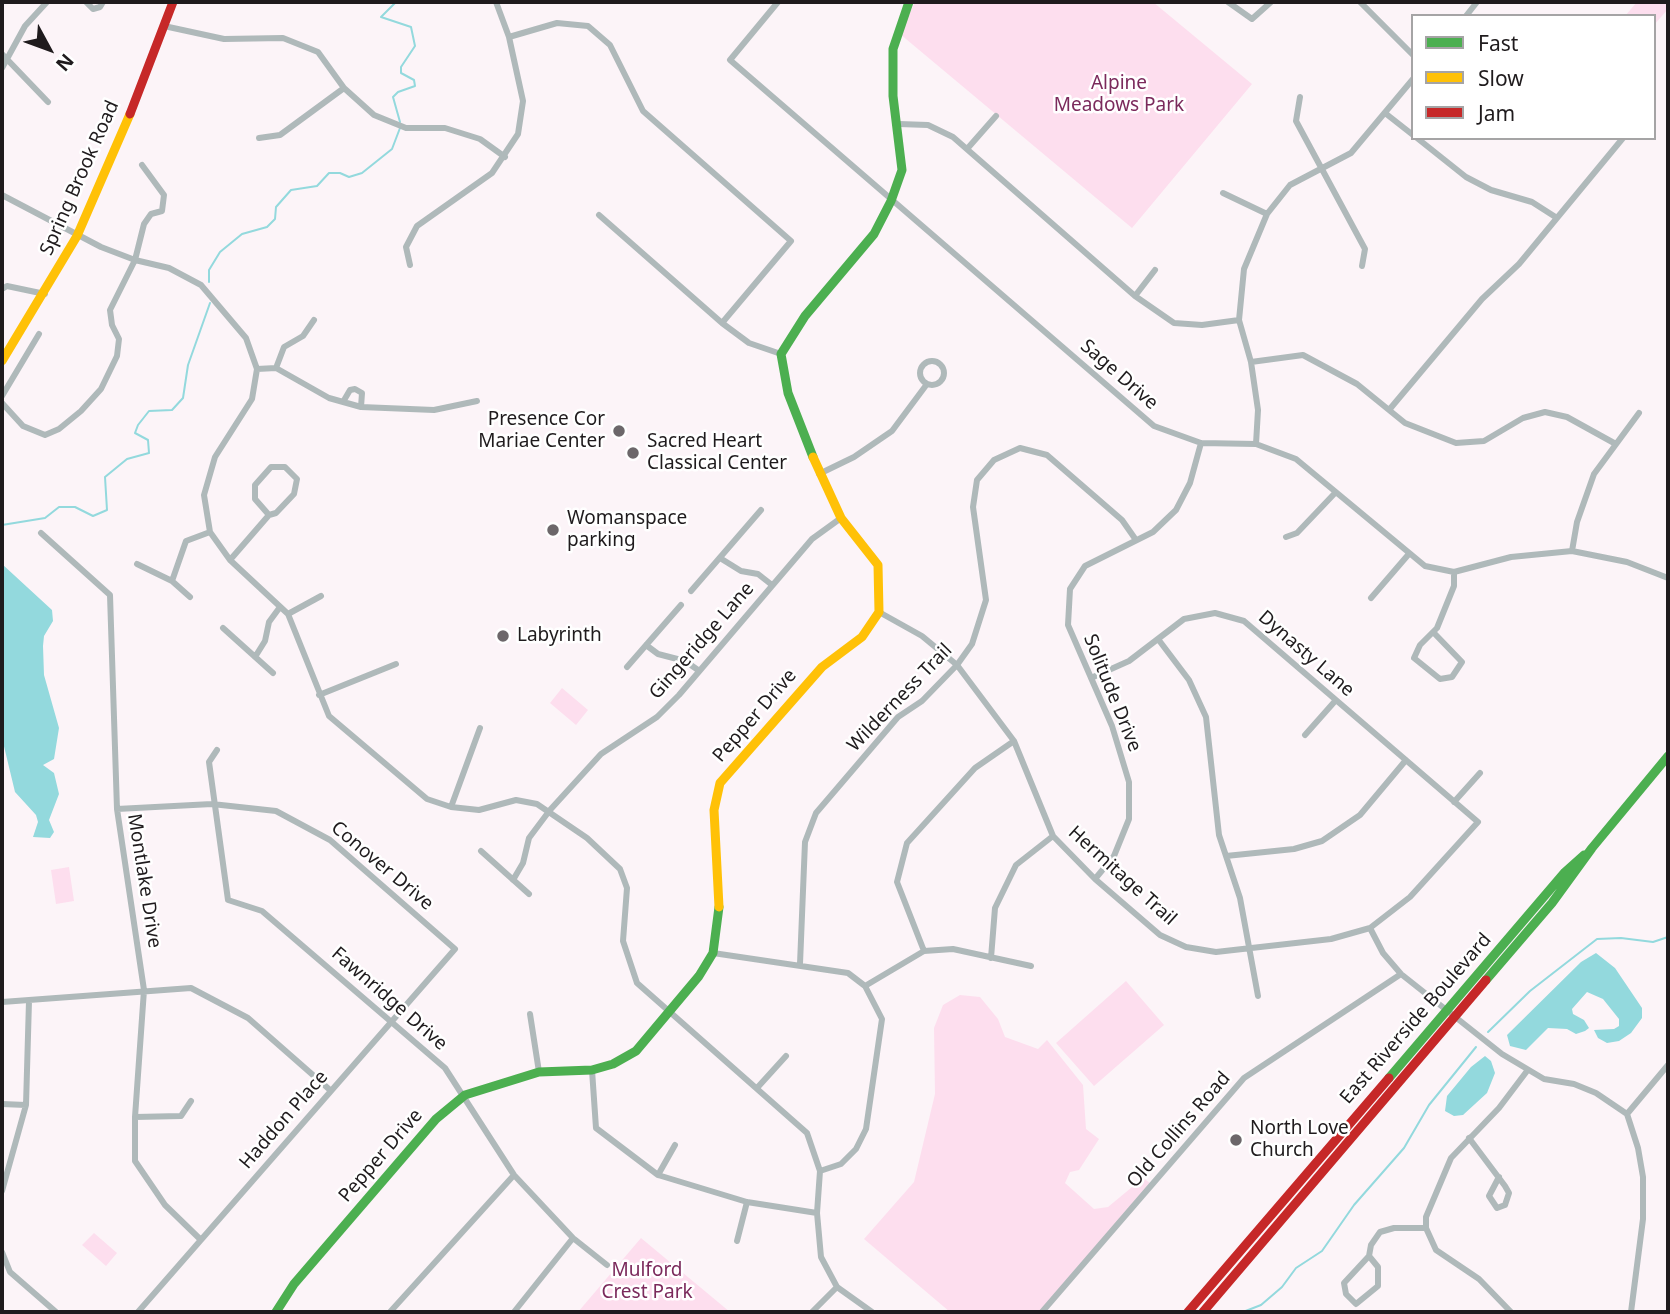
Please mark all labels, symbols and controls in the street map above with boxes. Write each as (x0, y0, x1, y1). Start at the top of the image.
north arrow (14, 14, 84, 84)
legend (1411, 14, 1656, 140)
text: Fast (1478, 29, 1518, 57)
text: N (50, 48, 80, 77)
text: Slow (1478, 64, 1524, 92)
park label: Alpine Meadows Park (1054, 73, 1184, 117)
street label: Spring Brook Road (36, 97, 124, 259)
text: Jam (1478, 99, 1515, 127)
street label: Sage Drive (1076, 335, 1162, 415)
place label: Presence Cor Mariae Center (478, 409, 605, 453)
marker: Presence Cor Mariae Center (611, 423, 627, 439)
place label: Sacred Heart Classical Center (647, 431, 787, 475)
marker: Sacred Heart Classical Center (625, 445, 641, 461)
place label: Womanspace parking (567, 508, 687, 552)
marker: Womanspace parking (545, 522, 561, 538)
street label: Gingeridge Lane (645, 578, 759, 704)
street label: Dynasty Lane (1253, 606, 1359, 702)
place label: Labyrinth (517, 625, 602, 647)
marker: Labyrinth (495, 628, 511, 644)
street label: Solitude Drive (1078, 631, 1146, 755)
street label: Wilderness Trail (843, 639, 957, 757)
street label: Pepper Drive (708, 665, 802, 767)
street label: Montlake Drive (122, 812, 166, 950)
street label: Conover Drive (326, 817, 438, 915)
street label: Hermitage Trail (1063, 821, 1181, 931)
street label: East Riverside Boulevard (1336, 929, 1496, 1109)
street label: Fawnridge Drive (326, 943, 452, 1055)
street label: Haddon Place (235, 1066, 333, 1174)
street label: Old Collins Road (1122, 1067, 1236, 1193)
street label: Pepper Drive (334, 1105, 428, 1207)
place label: North Love Church (1250, 1118, 1349, 1162)
marker: North Love Church (1228, 1132, 1244, 1148)
park label: Mulford Crest Park (601, 1260, 693, 1304)

